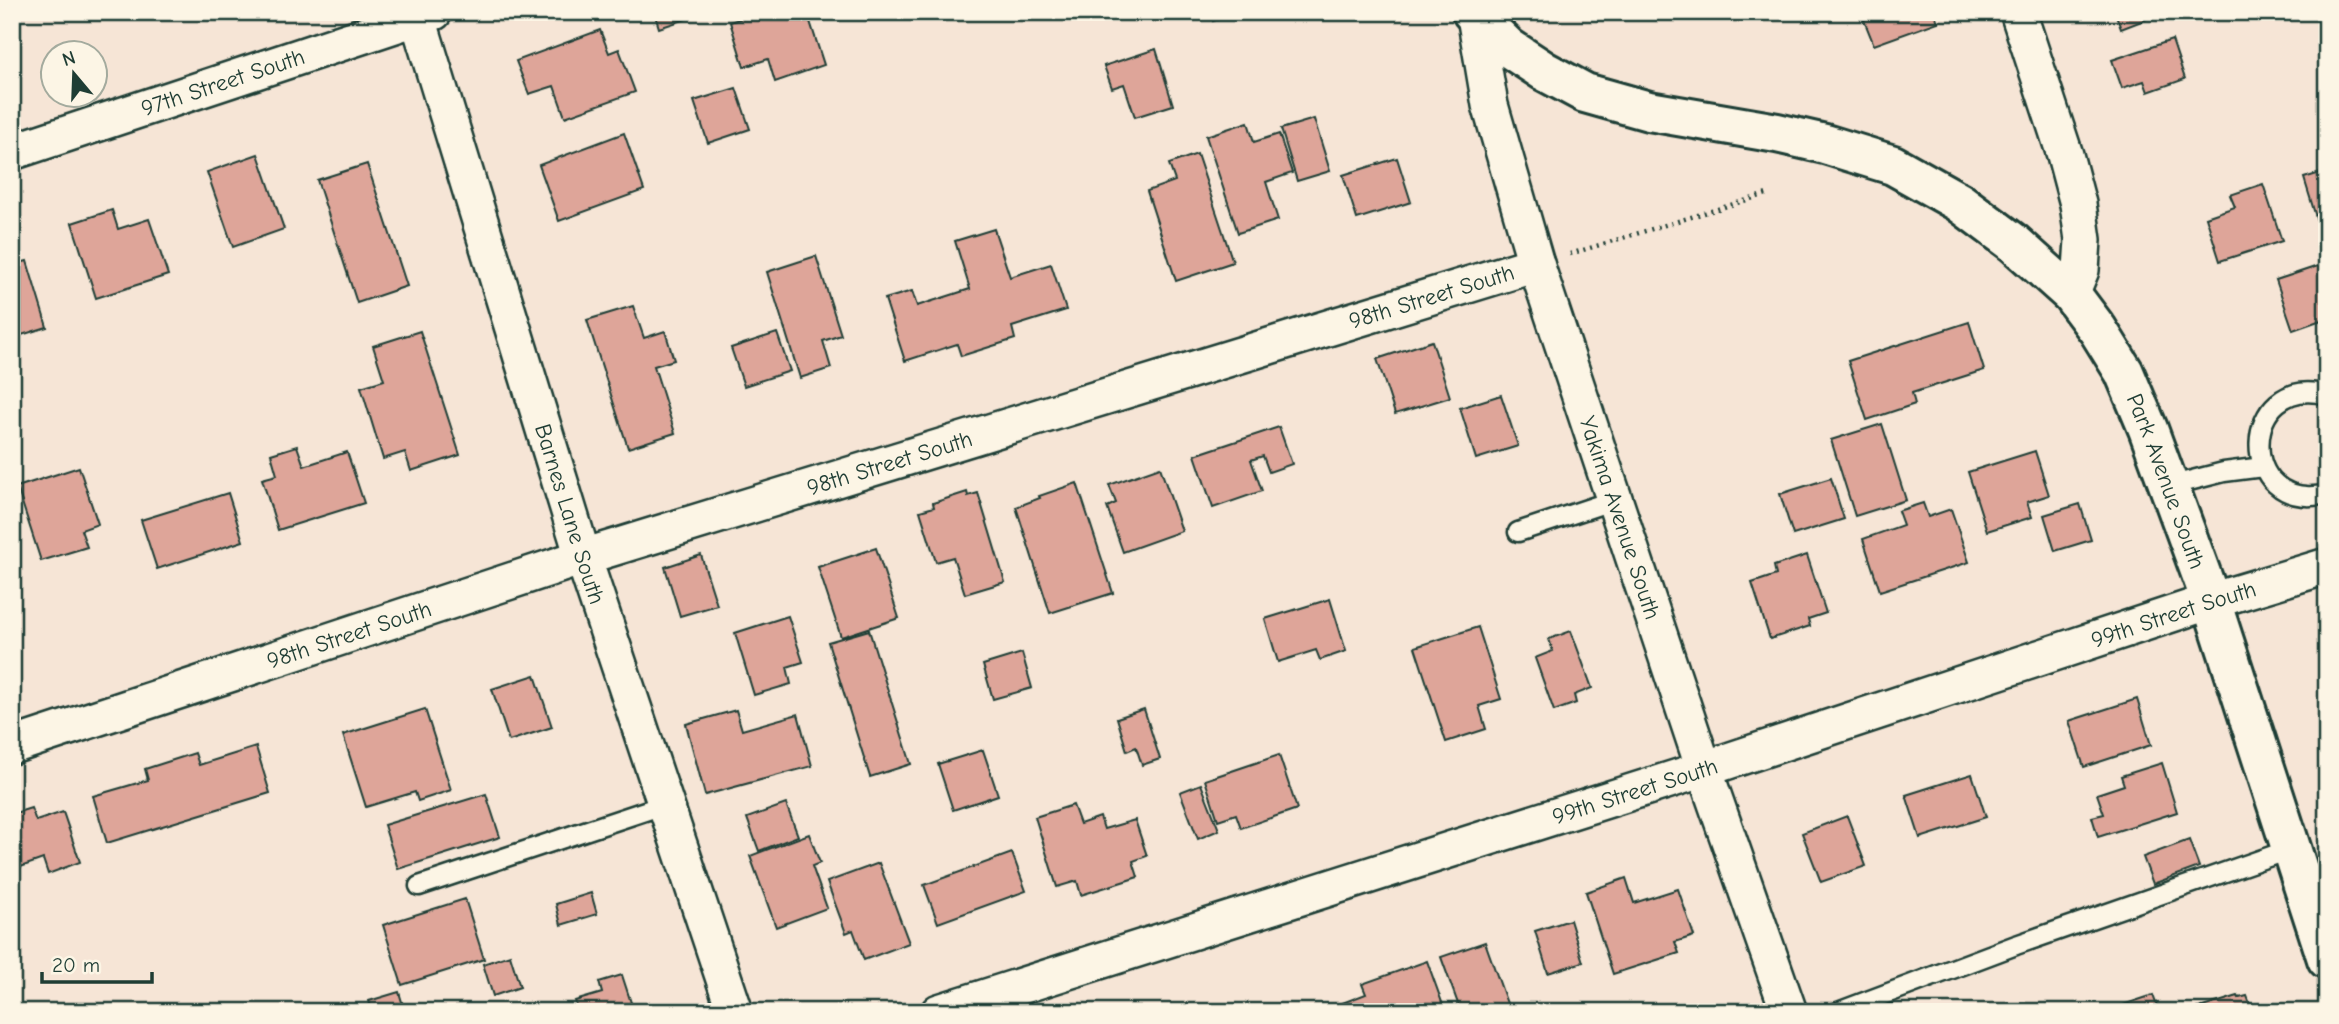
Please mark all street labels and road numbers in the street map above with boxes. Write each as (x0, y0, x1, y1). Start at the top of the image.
street label: 97th Street South (138, 43, 308, 122)
street label: 98th Street South (1346, 259, 1517, 335)
street label: Park Avenue South (2121, 390, 2211, 573)
street label: Yakima Avenue South (1574, 413, 1666, 623)
street label: Barnes Lane South (529, 421, 611, 608)
street label: 98th Street South (804, 425, 975, 501)
street label: 99th Street South (2088, 575, 2259, 654)
street label: 98th Street South (264, 595, 435, 675)
street label: 99th Street South (1549, 752, 1721, 830)

